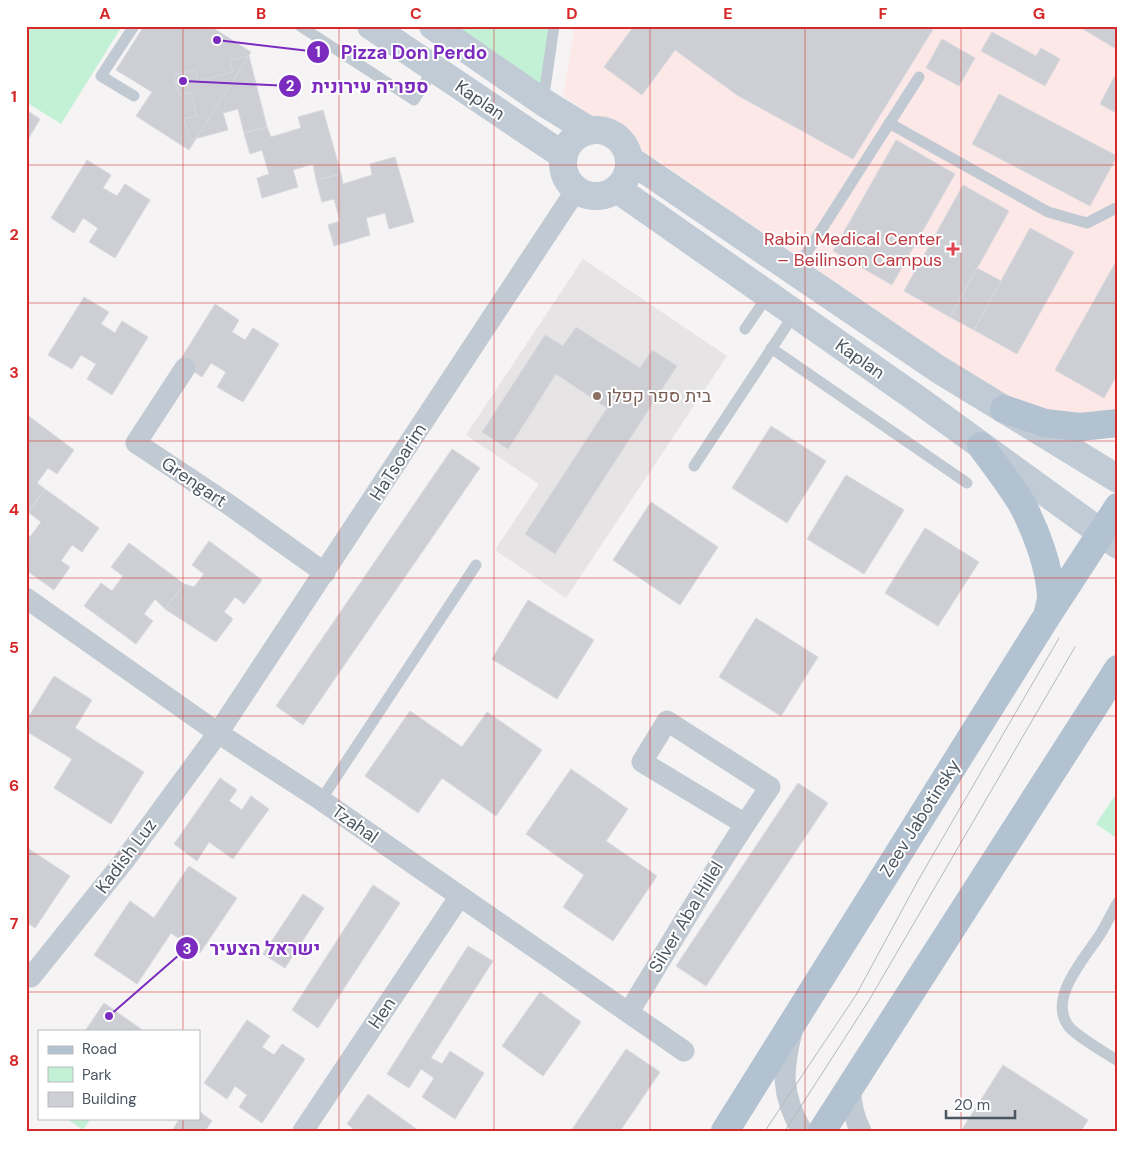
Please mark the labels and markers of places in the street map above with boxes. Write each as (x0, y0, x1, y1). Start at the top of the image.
callout: Pizza Don Perdo (306, 35, 497, 69)
callout: ספריה עירונית (277, 69, 439, 103)
place label: Rabin Medical Center – Beilinson Campus (764, 227, 942, 272)
marker: Rabin Medical Center – Beilinson Campus (946, 242, 960, 256)
place label: בית ספר קפלן (607, 384, 712, 408)
marker: בית ספר קפלן (591, 390, 603, 402)
callout: ישראל הצעיר (175, 931, 330, 965)

